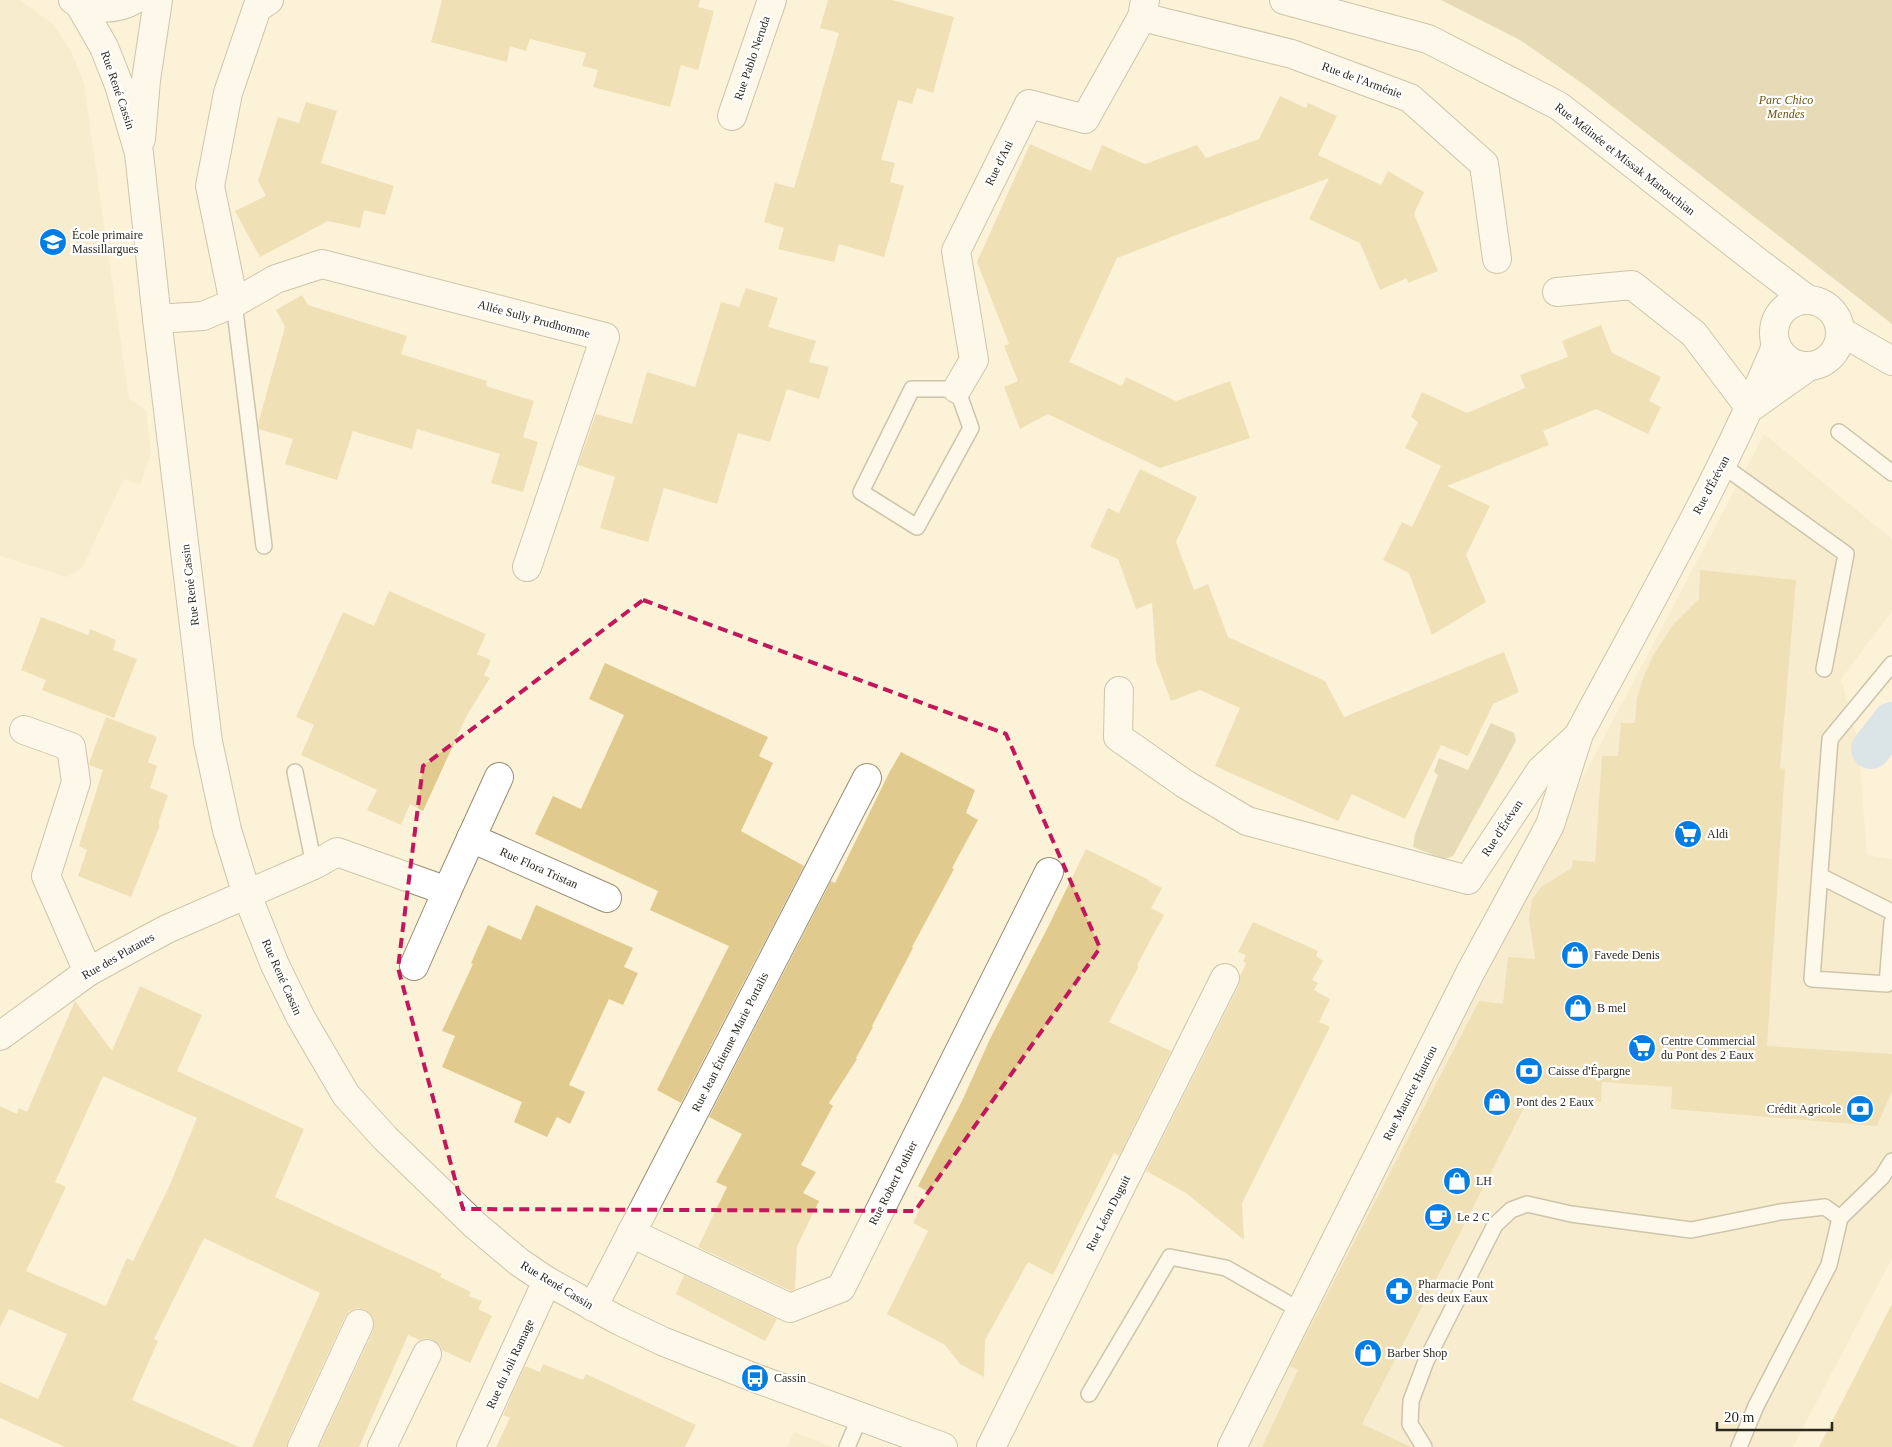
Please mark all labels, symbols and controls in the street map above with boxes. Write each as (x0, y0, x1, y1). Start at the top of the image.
street label: Rue Pablo Neruda (731, 13, 773, 102)
street label: Rue René Cassin (98, 49, 138, 131)
street label: Rue de l'Arménie (1320, 59, 1404, 101)
park label: Parc Chico Mendes (1758, 93, 1813, 121)
street label: Rue Mélinée et Missak Manouchian (1552, 100, 1698, 218)
street label: Rue d'Ani (982, 138, 1016, 188)
school or university icon: École primaire Massillargues (38, 227, 68, 257)
place label: École primaire Massillargues (72, 228, 143, 256)
street label: Allée Sully Prudhomme (476, 297, 592, 341)
street label: Rue d'Érévan (1690, 453, 1732, 517)
street label: Rue René Cassin (178, 543, 202, 627)
street label: Rue d'Érévan (1479, 797, 1525, 859)
supermarket icon: Aldi (1673, 819, 1703, 849)
place label: Aldi (1707, 827, 1729, 841)
street label: Rue Flora Tristan (498, 845, 580, 891)
street label: Rue des Platanes (79, 929, 157, 982)
street label: Rue René Cassin (259, 937, 305, 1017)
shop icon: Favede Denis (1560, 940, 1590, 970)
place label: Favede Denis (1594, 948, 1660, 962)
street label: Rue Jean Étienne Marie Portalis (689, 970, 771, 1114)
shop icon: B mel (1563, 993, 1593, 1023)
place label: B mel (1597, 1001, 1627, 1015)
supermarket icon: Centre Commercial du Pont des 2 Eaux (1627, 1033, 1657, 1063)
place label: Centre Commercial du Pont des 2 Eaux (1661, 1034, 1756, 1062)
street label: Rue Maurice Hauriou (1380, 1043, 1440, 1143)
bank icon: Caisse d'Épargne (1514, 1056, 1544, 1086)
place label: Caisse d'Épargne (1548, 1064, 1630, 1078)
shop icon: Pont des 2 Eaux (1482, 1087, 1512, 1117)
bank icon: Crédit Agricole (1845, 1094, 1875, 1124)
place label: Pont des 2 Eaux (1516, 1095, 1594, 1109)
place label: Crédit Agricole (1767, 1102, 1841, 1116)
street label: Rue Robert Pothier (866, 1139, 920, 1227)
shop icon: LH (1442, 1166, 1472, 1196)
street label: Rue Léon Duguit (1083, 1172, 1133, 1253)
place label: LH (1476, 1174, 1492, 1188)
cafe icon: Le 2 C (1423, 1202, 1453, 1232)
place label: Le 2 C (1457, 1210, 1490, 1224)
street label: Rue René Cassin (518, 1258, 596, 1312)
pharmacy icon: Pharmacie Pont des deux Eaux (1384, 1276, 1414, 1306)
place label: Pharmacie Pont des deux Eaux (1418, 1277, 1494, 1305)
street label: Rue du Joli Ramage (483, 1317, 537, 1411)
shop icon: Barber Shop (1353, 1338, 1383, 1368)
place label: Barber Shop (1387, 1346, 1447, 1360)
bus stop icon: Cassin (740, 1363, 770, 1393)
place label: Cassin (774, 1371, 806, 1385)
scale bar (1717, 1400, 1832, 1432)
text: 20 m (1724, 1409, 1755, 1425)

